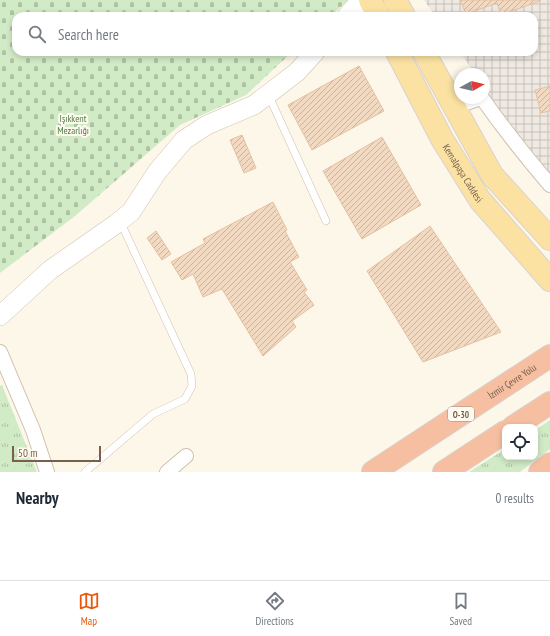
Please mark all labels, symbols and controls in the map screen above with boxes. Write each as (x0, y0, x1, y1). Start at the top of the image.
search box (12, 12, 538, 56)
icon: search (26, 23, 48, 45)
text: Search here (58, 25, 119, 44)
north arrow (454, 68, 490, 104)
park label: Işıkkent Mezarlığı (57, 112, 89, 137)
street label: Kemalpaşa Caddesi (440, 141, 486, 205)
street label: İzmir Çevre Yolu (485, 360, 539, 402)
road number: O-30 (448, 407, 474, 421)
map controls (502, 424, 538, 460)
button: locate (502, 424, 538, 460)
scale bar (12, 444, 101, 463)
text: 50 m (18, 446, 37, 460)
text: Nearby (16, 487, 59, 509)
text: 0 results (495, 490, 534, 507)
tab: Map (78, 590, 100, 628)
tab: Directions (256, 590, 294, 628)
tab: Saved (449, 590, 472, 628)

